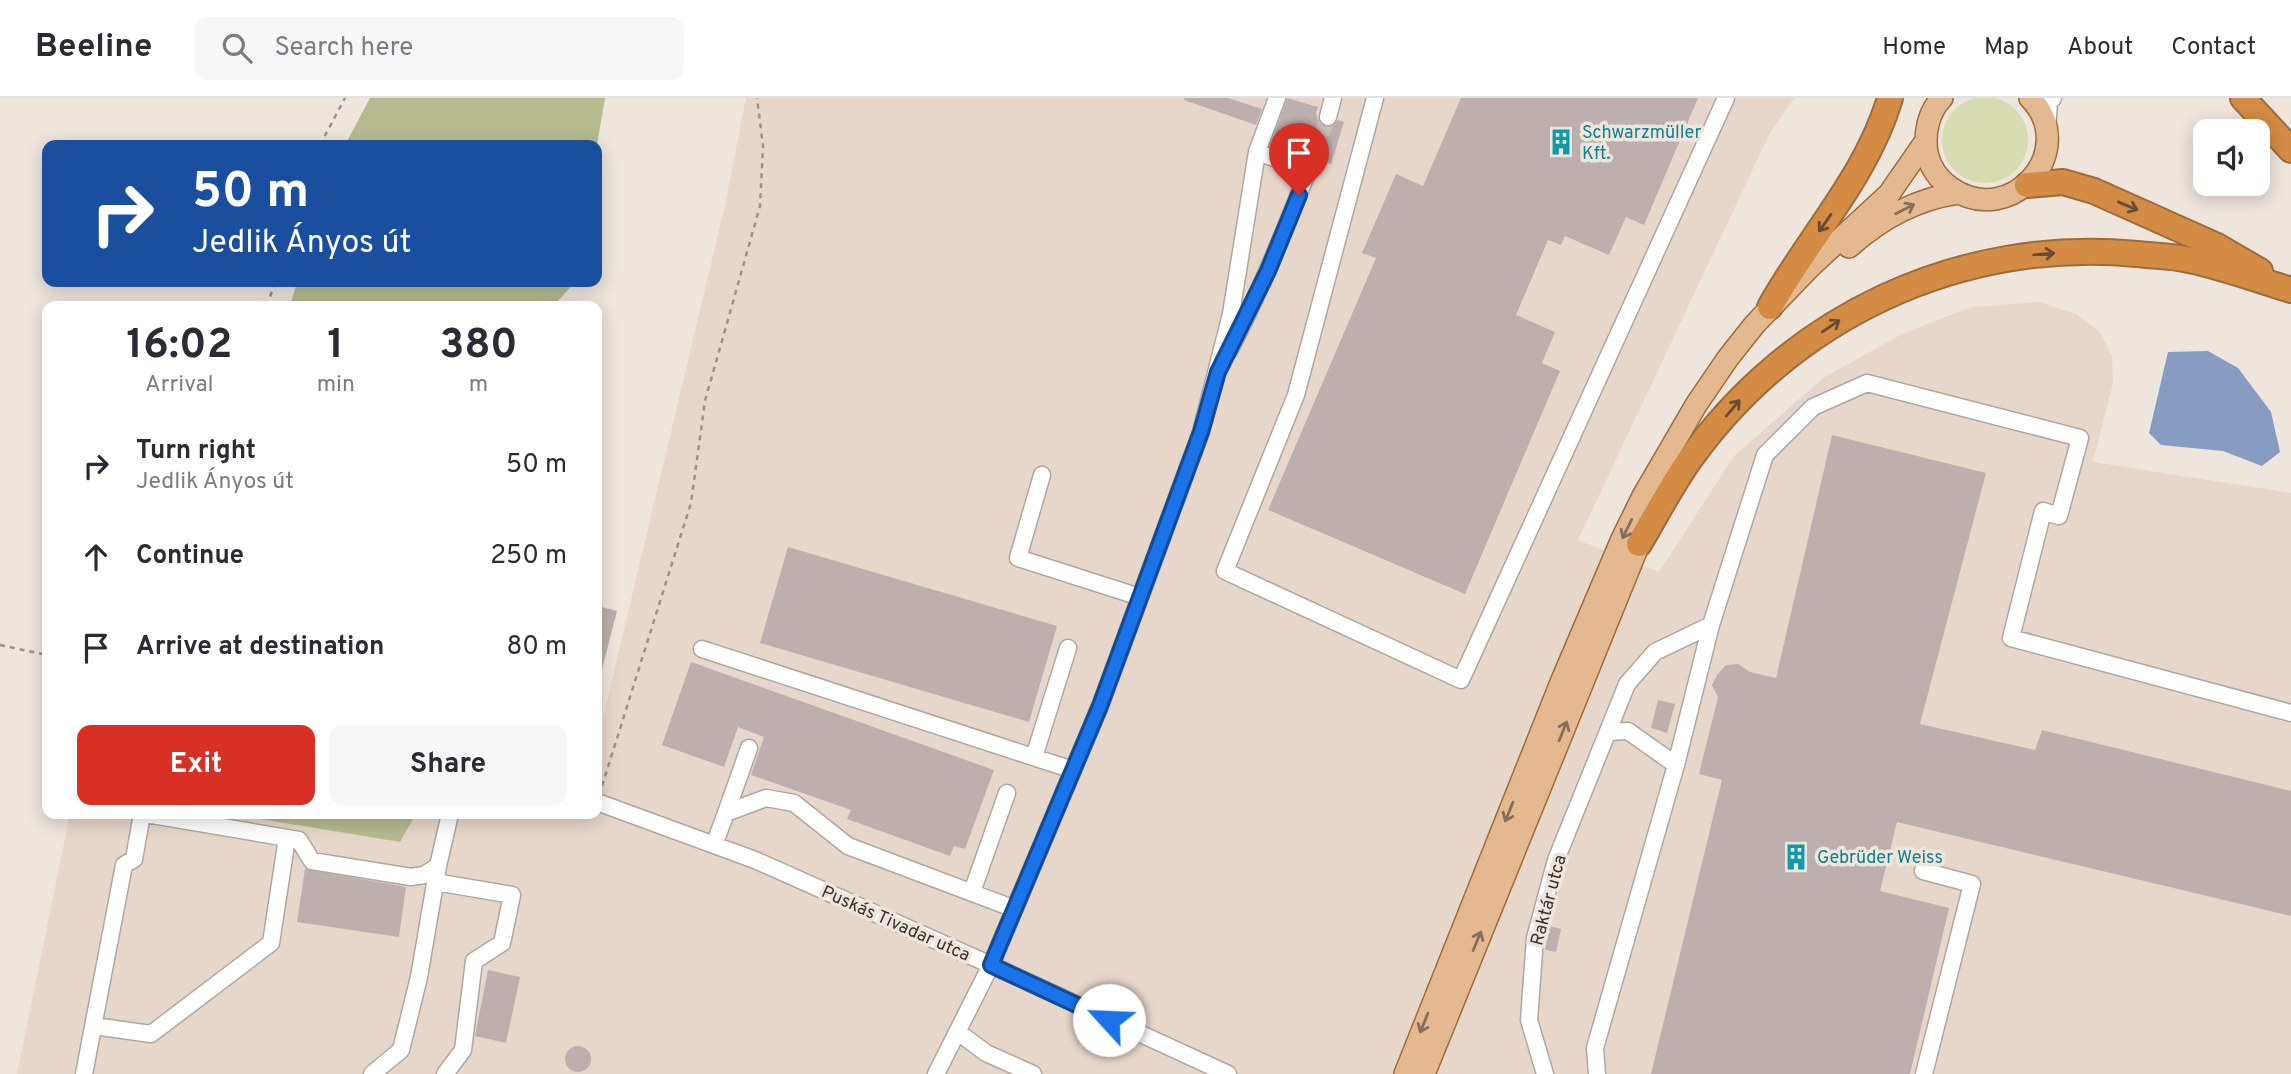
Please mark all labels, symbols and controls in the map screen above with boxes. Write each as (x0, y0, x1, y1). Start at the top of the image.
search box (194, 17, 684, 80)
text: Beeline (35, 27, 152, 69)
icon: search (218, 29, 256, 67)
text: Search here (274, 32, 413, 65)
text: Home (1882, 33, 1946, 63)
text: Map (1984, 33, 2029, 63)
text: About (2067, 33, 2133, 63)
text: Contact (2171, 33, 2256, 63)
map controls (2193, 119, 2270, 196)
button: sound (2193, 119, 2270, 196)
place label: Schwarzmüller Kft. (1582, 122, 1701, 166)
pin (1269, 123, 1329, 195)
building icon: Schwarzmüller Kft. (1546, 127, 1576, 157)
icon: arrive (1280, 134, 1318, 172)
text: 50 m (192, 163, 309, 225)
icon: right (77, 168, 168, 259)
one-way arrow (2116, 200, 2138, 213)
one-way arrow (1894, 202, 1915, 216)
one-way arrow (1818, 213, 1832, 232)
text: Jedlik Ányos út (192, 224, 412, 264)
one-way arrow (2032, 247, 2055, 260)
one-way arrow (1821, 319, 1840, 333)
text: 16:02 (126, 320, 232, 373)
text: 1 (327, 320, 344, 373)
text: 380 (439, 320, 518, 373)
text: Arrival (145, 371, 214, 400)
text: min (317, 371, 355, 400)
text: m (469, 371, 488, 400)
one-way arrow (1725, 399, 1741, 417)
text: Turn right (136, 435, 256, 468)
icon: right (77, 447, 115, 485)
text: 50 m (506, 449, 567, 482)
text: Jedlik Ányos út (136, 468, 294, 497)
one-way arrow (1619, 518, 1633, 539)
icon: ahead (77, 538, 115, 576)
text: Continue (136, 540, 244, 573)
text: 250 m (490, 540, 567, 573)
icon: arrive (77, 629, 115, 667)
text: Arrive at destination (136, 631, 384, 664)
text: 80 m (507, 631, 567, 664)
one-way arrow (1557, 720, 1570, 742)
button: Exit (77, 725, 315, 805)
button: Share (329, 725, 567, 805)
one-way arrow (1501, 801, 1514, 822)
building icon: Gebrüder Weiss (1781, 842, 1811, 872)
place label: Gebrüder Weiss (1817, 847, 1943, 870)
street label: Raktár utca (1526, 852, 1573, 948)
street label: Puskás Tivadar utca (817, 881, 973, 967)
one-way arrow (1471, 931, 1484, 953)
position arrow (1072, 983, 1146, 1057)
one-way arrow (1417, 1012, 1430, 1034)

